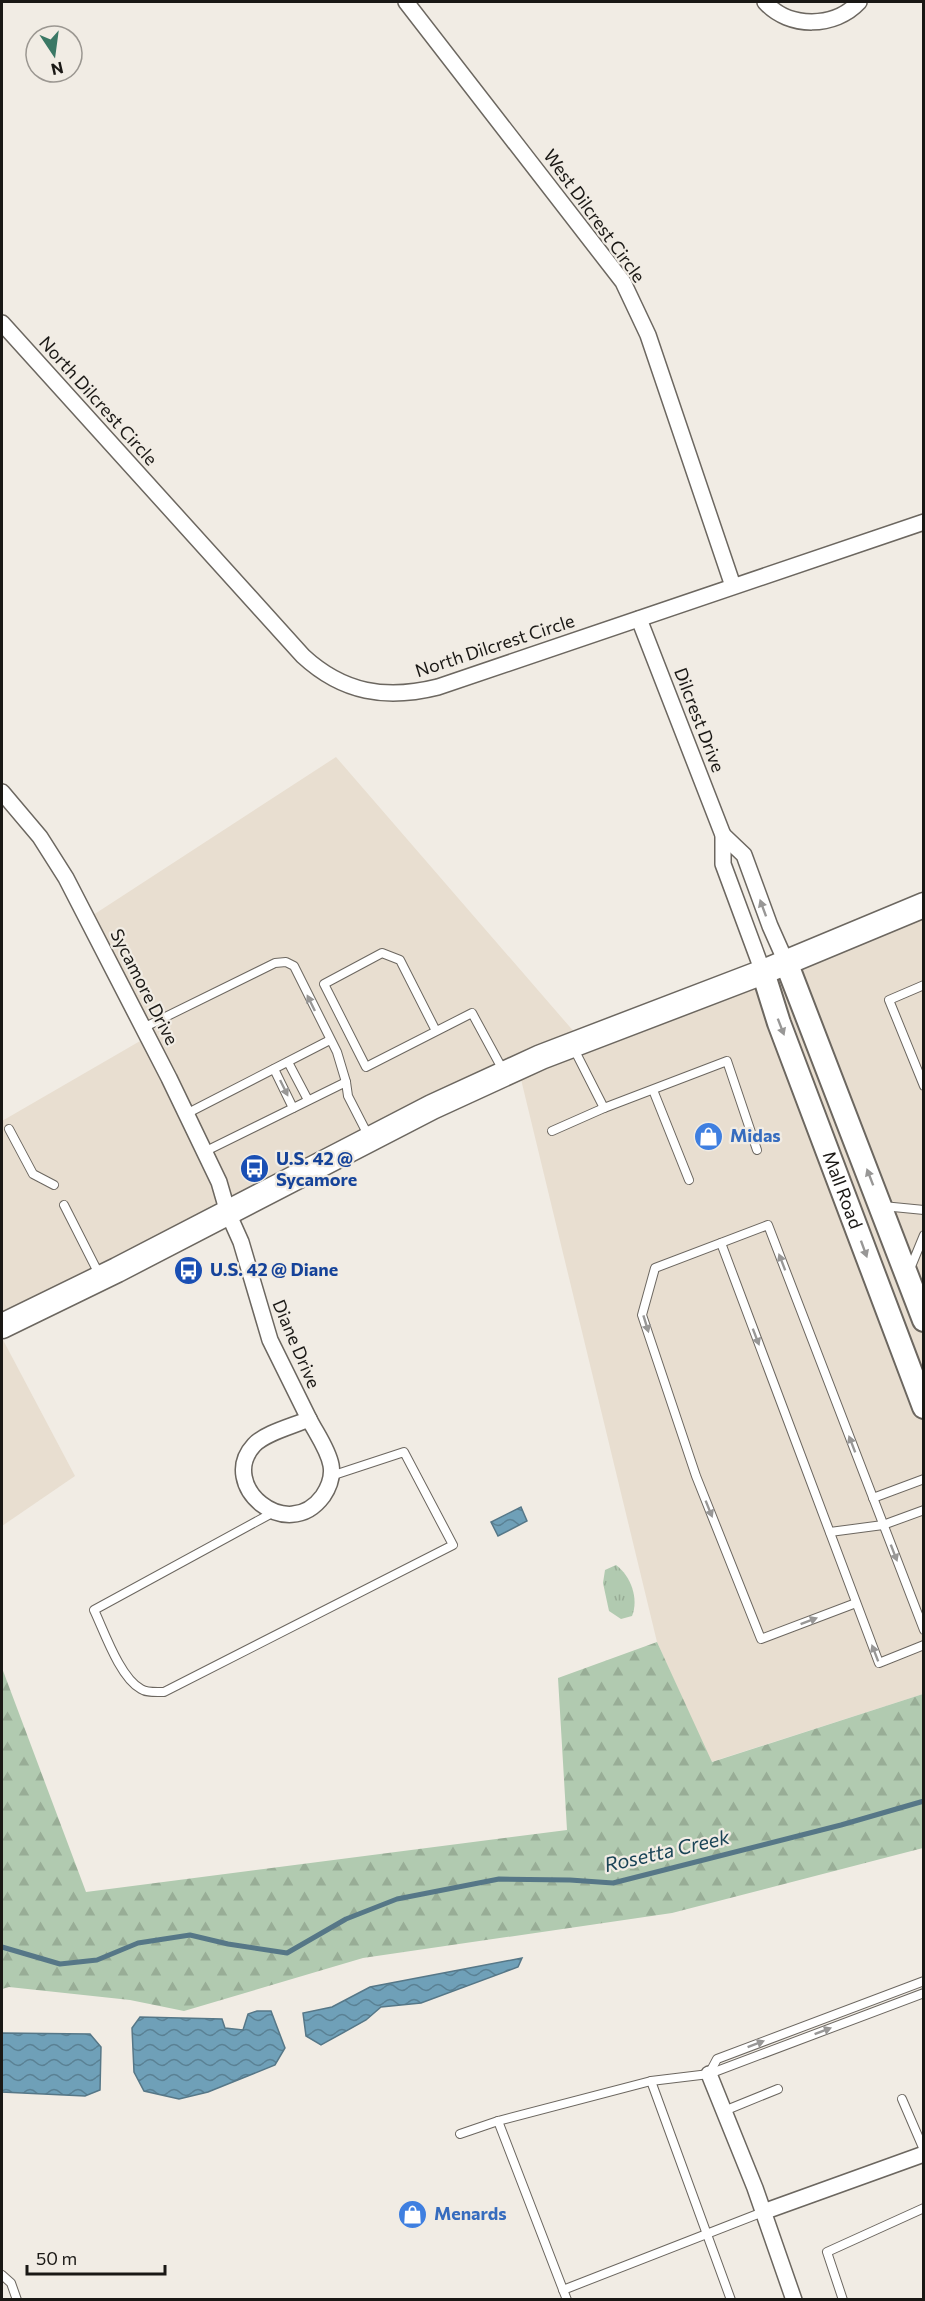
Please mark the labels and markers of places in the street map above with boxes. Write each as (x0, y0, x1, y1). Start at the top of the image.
shop icon: Midas (693, 1120, 725, 1152)
place label: Midas (730, 1124, 781, 1146)
place label: U.S. 42 @ Sycamore (276, 1147, 357, 1190)
bus stop icon: U.S. 42 @ Sycamore (239, 1153, 271, 1185)
bus stop icon: U.S. 42 @ Diane (173, 1254, 205, 1286)
place label: U.S. 42 @ Diane (210, 1258, 338, 1280)
shop icon: Menards (397, 2198, 429, 2230)
place label: Menards (434, 2202, 507, 2224)

